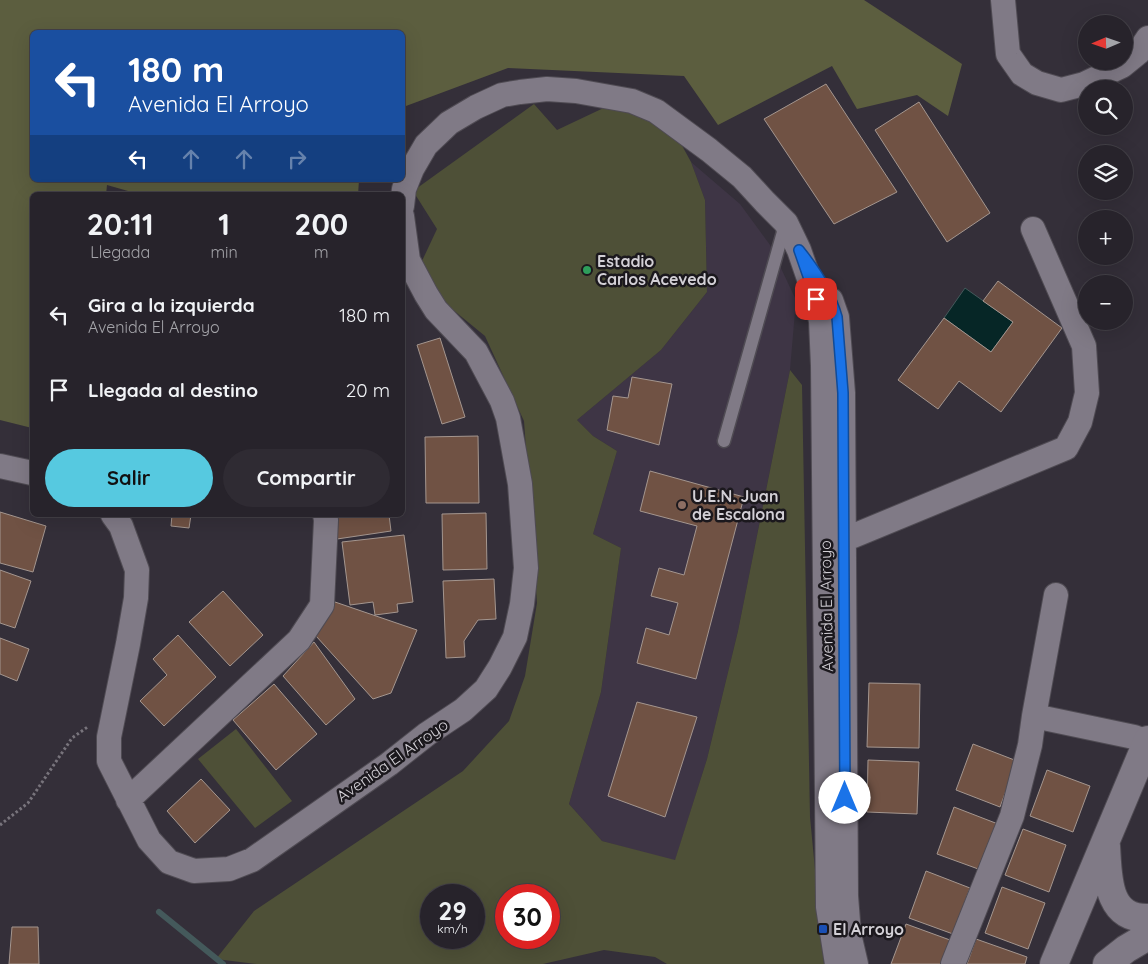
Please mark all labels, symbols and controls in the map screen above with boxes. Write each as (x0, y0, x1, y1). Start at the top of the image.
north arrow (1078, 15, 1132, 70)
map controls (1078, 15, 1133, 330)
text: 180 m (128, 47, 224, 91)
icon: left (45, 50, 110, 115)
button: search (1078, 80, 1133, 135)
text: Avenida El Arroyo (128, 90, 309, 118)
icon: left (124, 145, 152, 173)
icon: ahead (177, 145, 205, 173)
icon: ahead (230, 145, 258, 173)
icon: right (283, 145, 311, 173)
button: layers (1078, 145, 1133, 200)
text: 20:11 (87, 205, 154, 243)
text: 1 (218, 205, 230, 243)
text: 200 (294, 205, 348, 243)
button: + (1078, 210, 1133, 265)
text: Llegada (90, 242, 150, 262)
text: min (210, 242, 238, 262)
text: m (314, 242, 329, 262)
place label: Estadio Carlos Acevedo (597, 251, 717, 289)
marker: Estadio Carlos Acevedo (581, 264, 593, 276)
button: − (1078, 275, 1133, 330)
pin (795, 278, 837, 320)
icon: arrive (802, 285, 830, 313)
text: Gira a la izquierda (88, 293, 255, 317)
icon: left (45, 301, 73, 329)
text: 180 m (339, 303, 390, 327)
text: Avenida El Arroyo (88, 317, 220, 337)
icon: arrive (45, 376, 73, 404)
text: Llegada al destino (88, 378, 258, 402)
text: 20 m (346, 378, 390, 402)
button: Salir (45, 449, 213, 507)
button: Compartir (223, 449, 390, 507)
place label: U.E.N. Juan de Escalona (692, 486, 785, 524)
marker: U.E.N. Juan de Escalona (676, 499, 688, 511)
street label: Avenida El Arroyo (815, 540, 837, 672)
street label: Avenida El Arroyo (332, 714, 452, 806)
position arrow (818, 771, 870, 823)
speed limit sign: 30 (495, 884, 560, 949)
text: 29 (438, 895, 467, 926)
place label: El Arroyo (833, 919, 904, 939)
text: km/h (437, 921, 468, 936)
marker: El Arroyo (817, 923, 829, 935)

